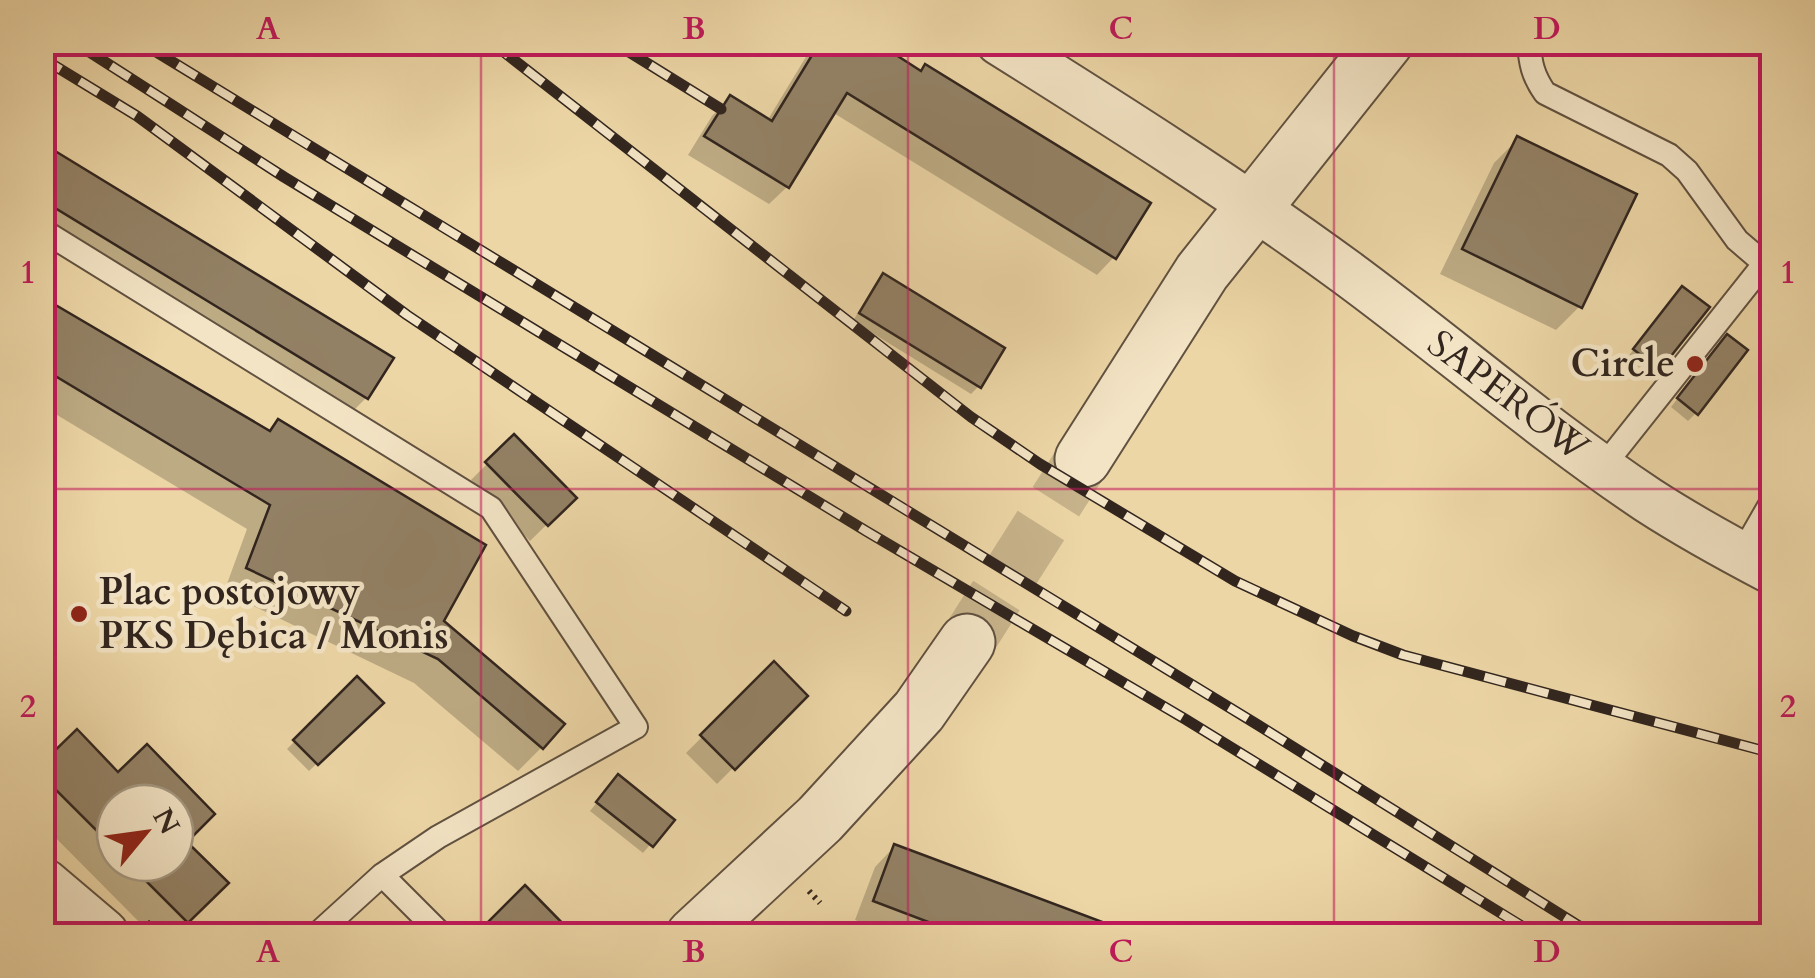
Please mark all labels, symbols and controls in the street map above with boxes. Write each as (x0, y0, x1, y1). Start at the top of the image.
text: A (256, 7, 280, 51)
text: B (682, 7, 706, 51)
text: C (1109, 7, 1133, 51)
text: D (1533, 7, 1561, 51)
text: 1 (20, 251, 36, 295)
text: 1 (1780, 251, 1796, 295)
street label: SAPERÓW (1417, 318, 1600, 474)
place label: Circle (1571, 338, 1675, 390)
marker: Circle (1684, 353, 1706, 375)
place label: Plac postojowy PKS Dębica / Monis (99, 566, 449, 662)
marker: Plac postojowy PKS Dębica / Monis (68, 603, 90, 625)
text: 2 (20, 685, 36, 729)
text: 2 (1780, 685, 1796, 729)
north arrow (95, 783, 195, 883)
text: N (143, 802, 188, 841)
text: A (256, 930, 280, 974)
text: B (682, 930, 706, 974)
text: C (1109, 930, 1133, 974)
text: D (1533, 930, 1561, 974)

